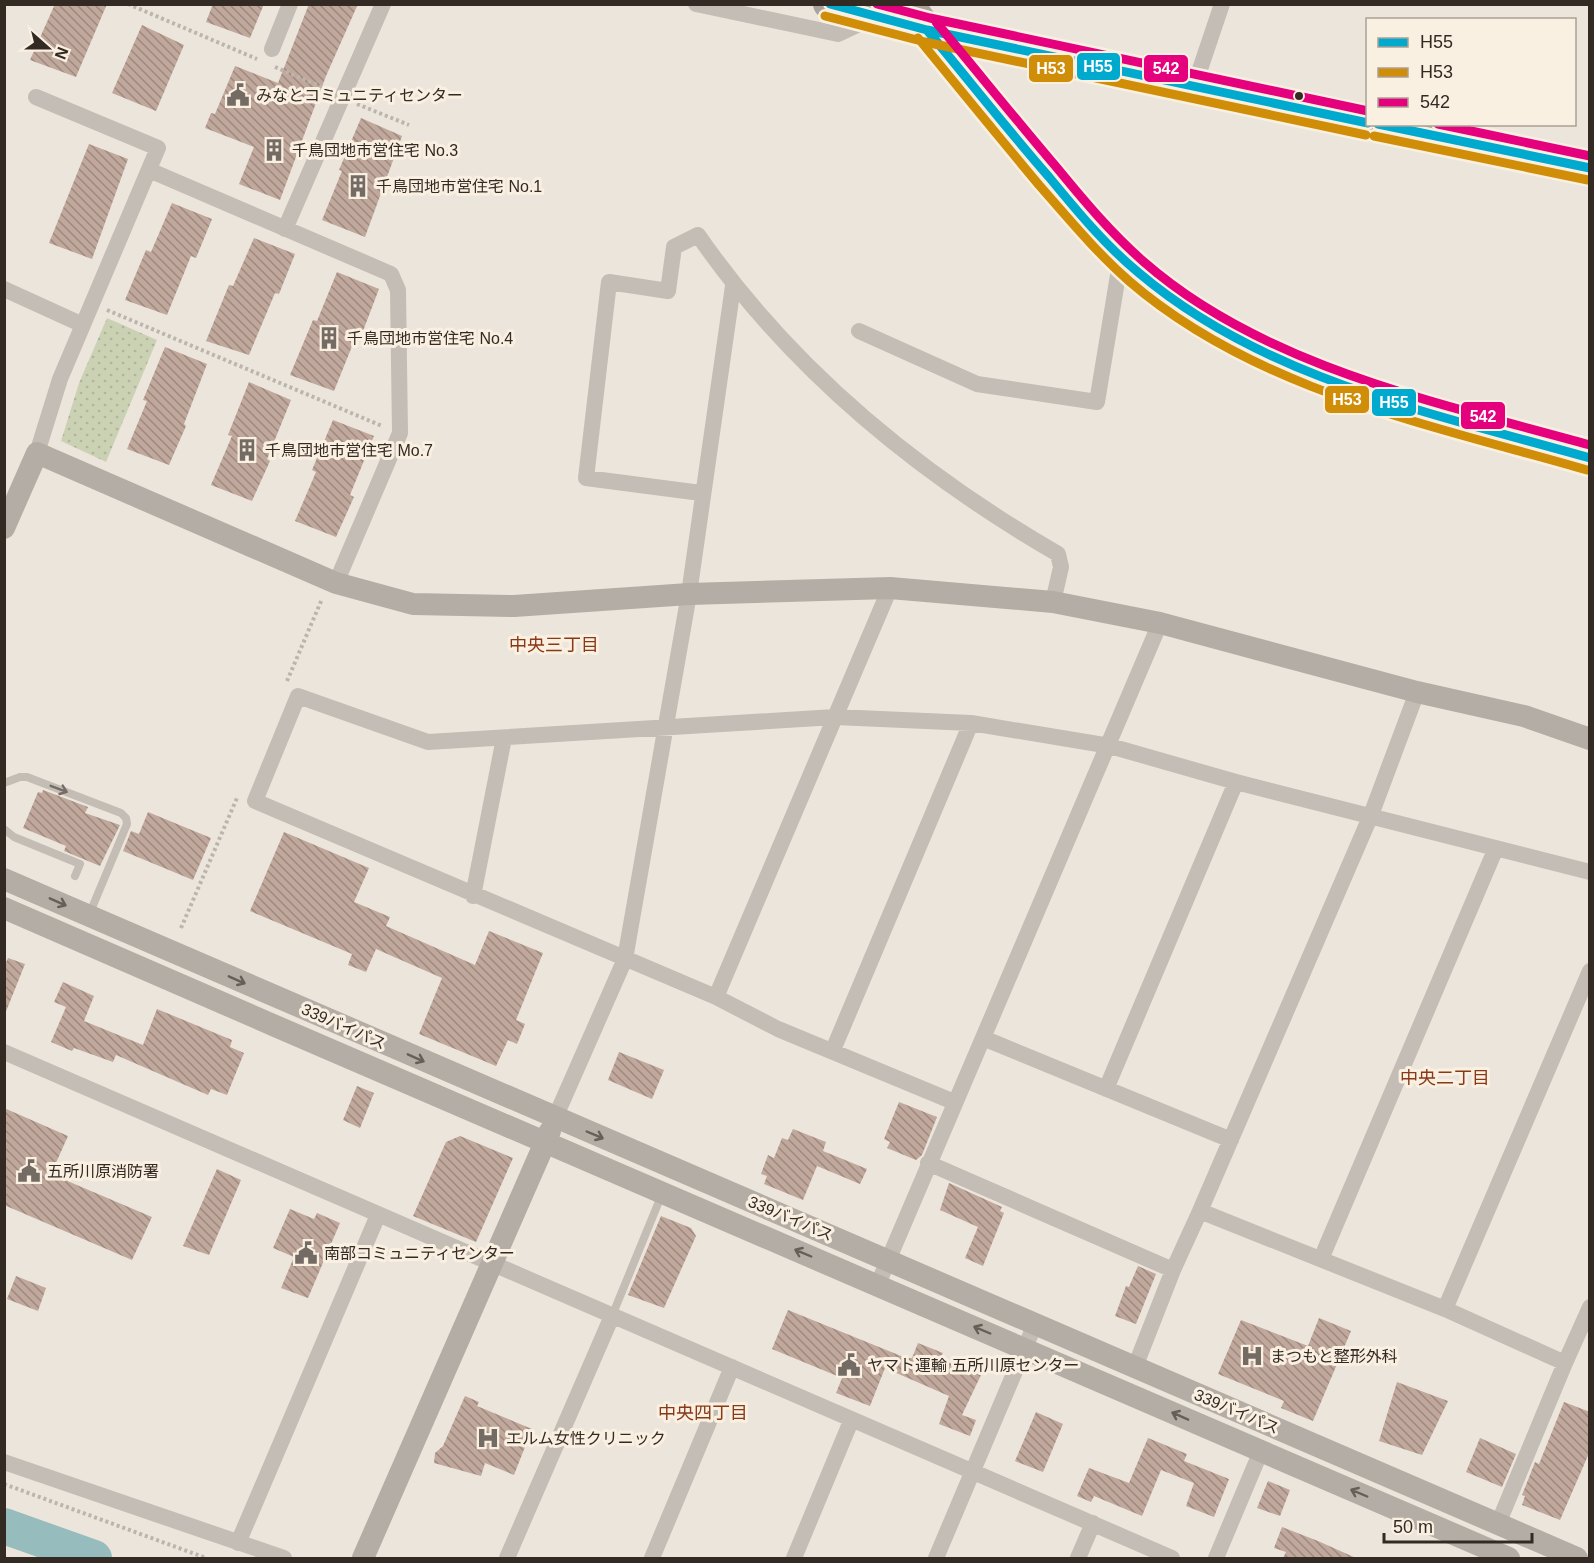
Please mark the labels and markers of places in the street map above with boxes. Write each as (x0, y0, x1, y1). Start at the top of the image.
public building icon: みなとコミュニティセンター (225, 82, 251, 108)
place label: みなとコミュニティセンター (256, 87, 463, 104)
unlabelled marker (1293, 90, 1305, 102)
building icon: 千鳥団地市営住宅 No.3 (261, 137, 287, 163)
place label: 千鳥団地市営住宅 No.3 (292, 142, 458, 159)
building icon: 千鳥団地市営住宅 No.1 (345, 173, 371, 199)
place label: 千鳥団地市営住宅 No.1 (376, 178, 542, 195)
building icon: 千鳥団地市営住宅 No.4 (316, 325, 342, 351)
place label: 千鳥団地市営住宅 No.4 (347, 330, 513, 347)
building icon: 千鳥団地市営住宅 Mo.7 (234, 437, 260, 463)
place label: 千鳥団地市営住宅 Mo.7 (265, 442, 433, 459)
public building icon: 五所川原消防署 (16, 1158, 42, 1184)
place label: 五所川原消防署 (47, 1163, 159, 1180)
public building icon: 南部コミュニティセンター (293, 1240, 319, 1266)
place label: 南部コミュニティセンター (324, 1245, 515, 1262)
hospital icon: まつもと整形外科 (1239, 1343, 1265, 1369)
place label: まつもと整形外科 (1270, 1348, 1398, 1365)
public building icon: ヤマト運輸 五所川原センター (836, 1352, 862, 1378)
place label: ヤマト運輸 五所川原センター (867, 1357, 1079, 1374)
hospital icon: エルム女性クリニック (475, 1425, 501, 1451)
place label: エルム女性クリニック (506, 1430, 666, 1447)

